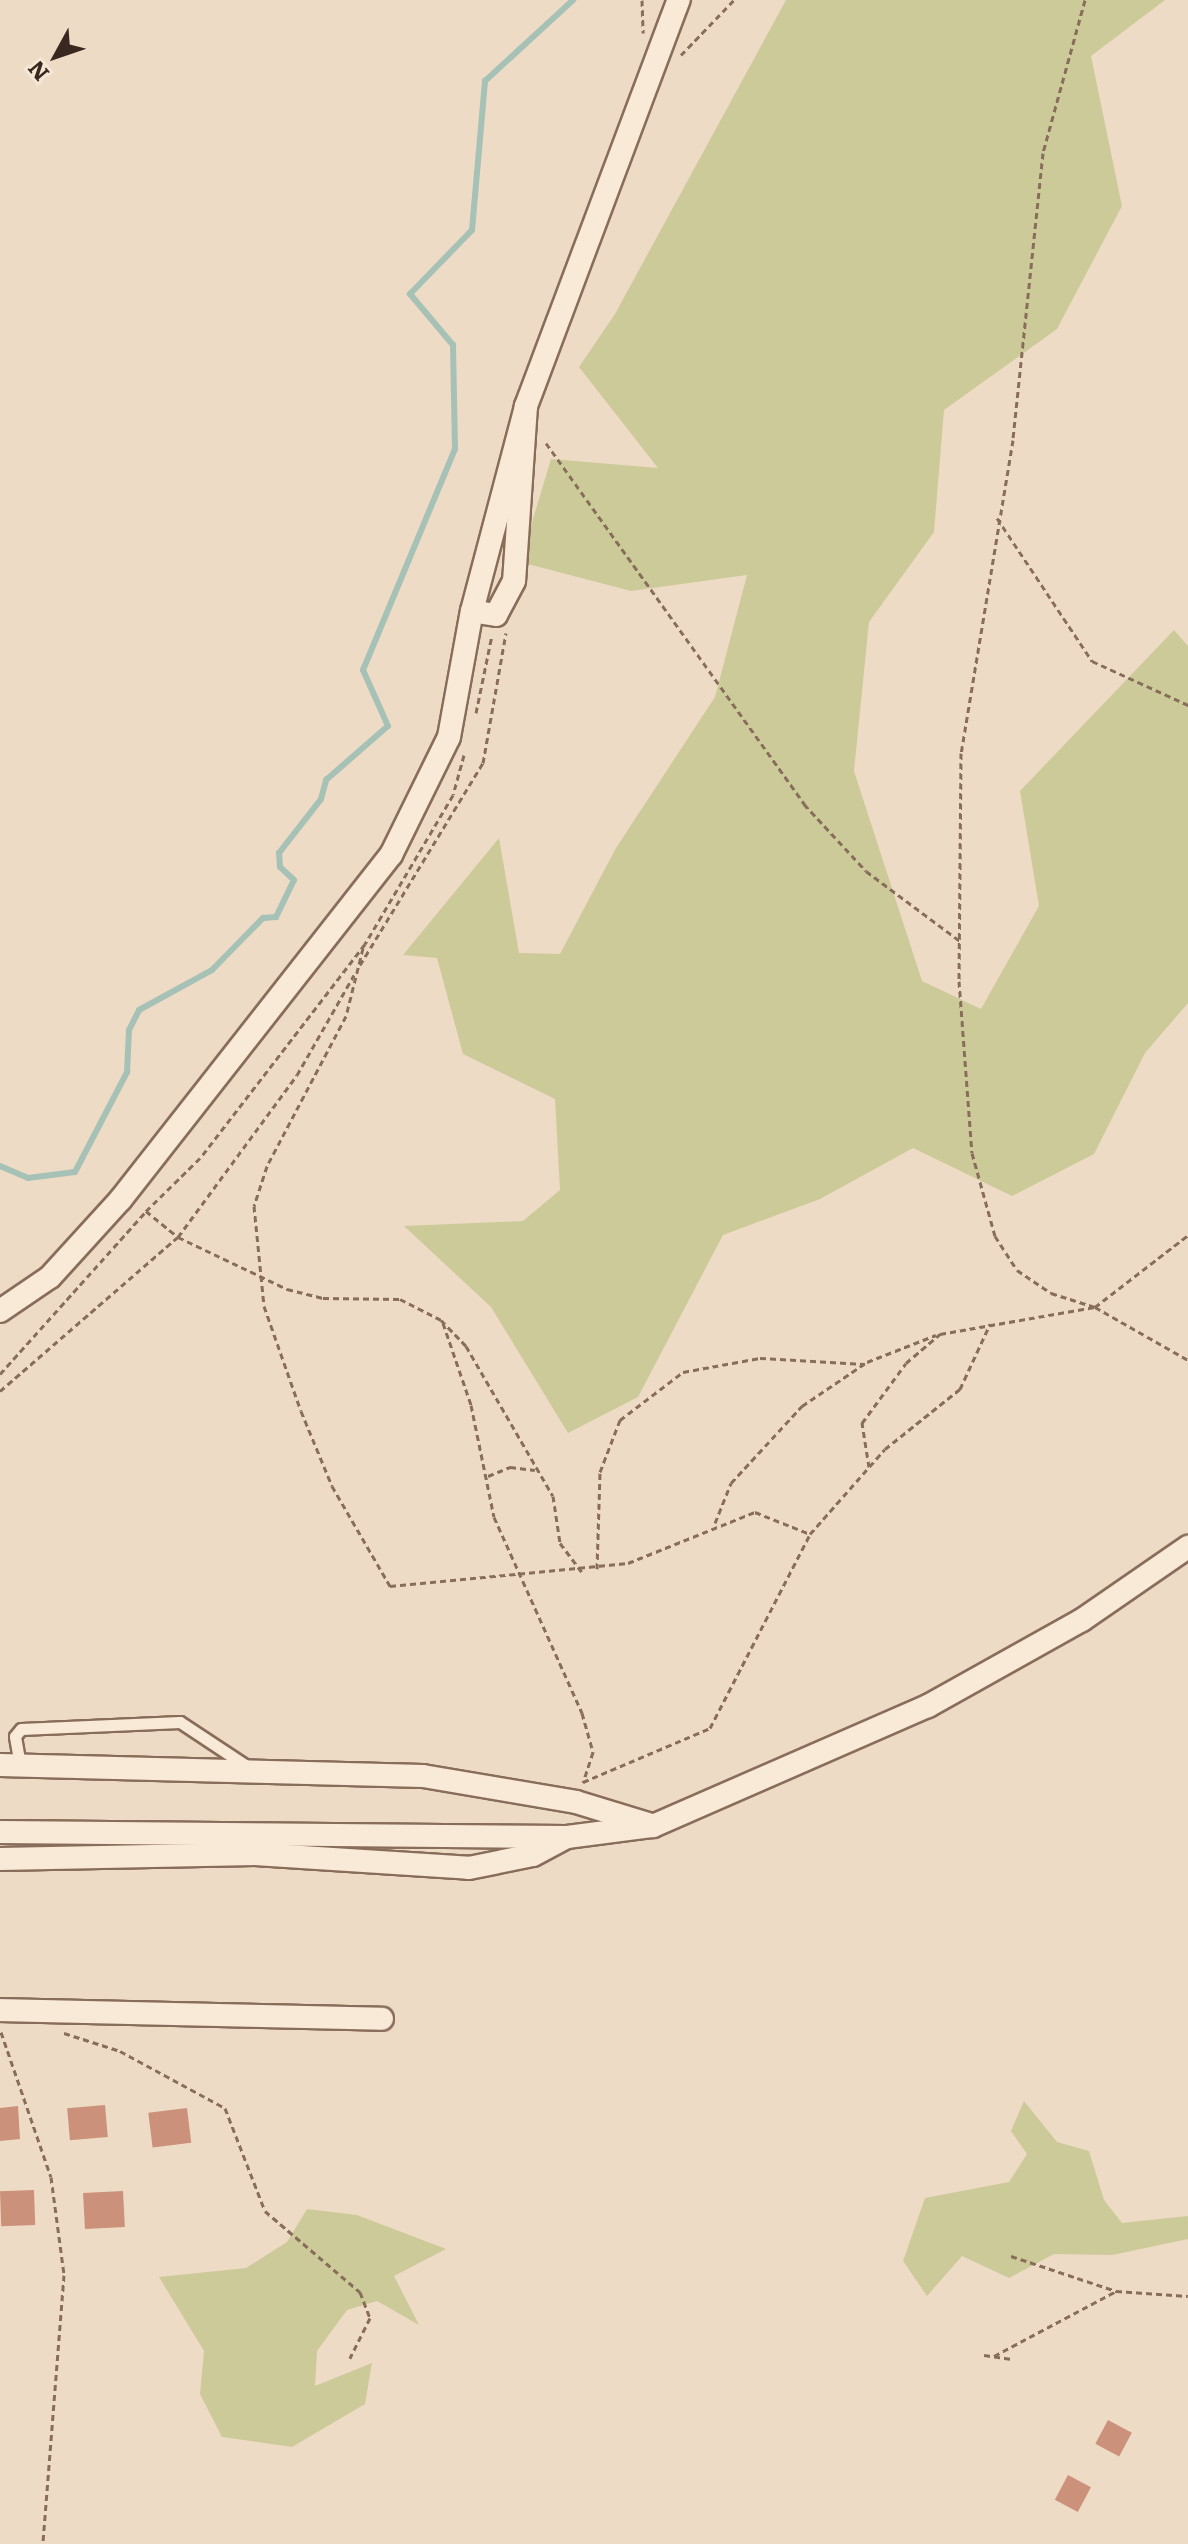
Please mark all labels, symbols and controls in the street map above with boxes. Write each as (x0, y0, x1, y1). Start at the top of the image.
north arrow (16, 16, 96, 96)
text: N (19, 54, 56, 89)

